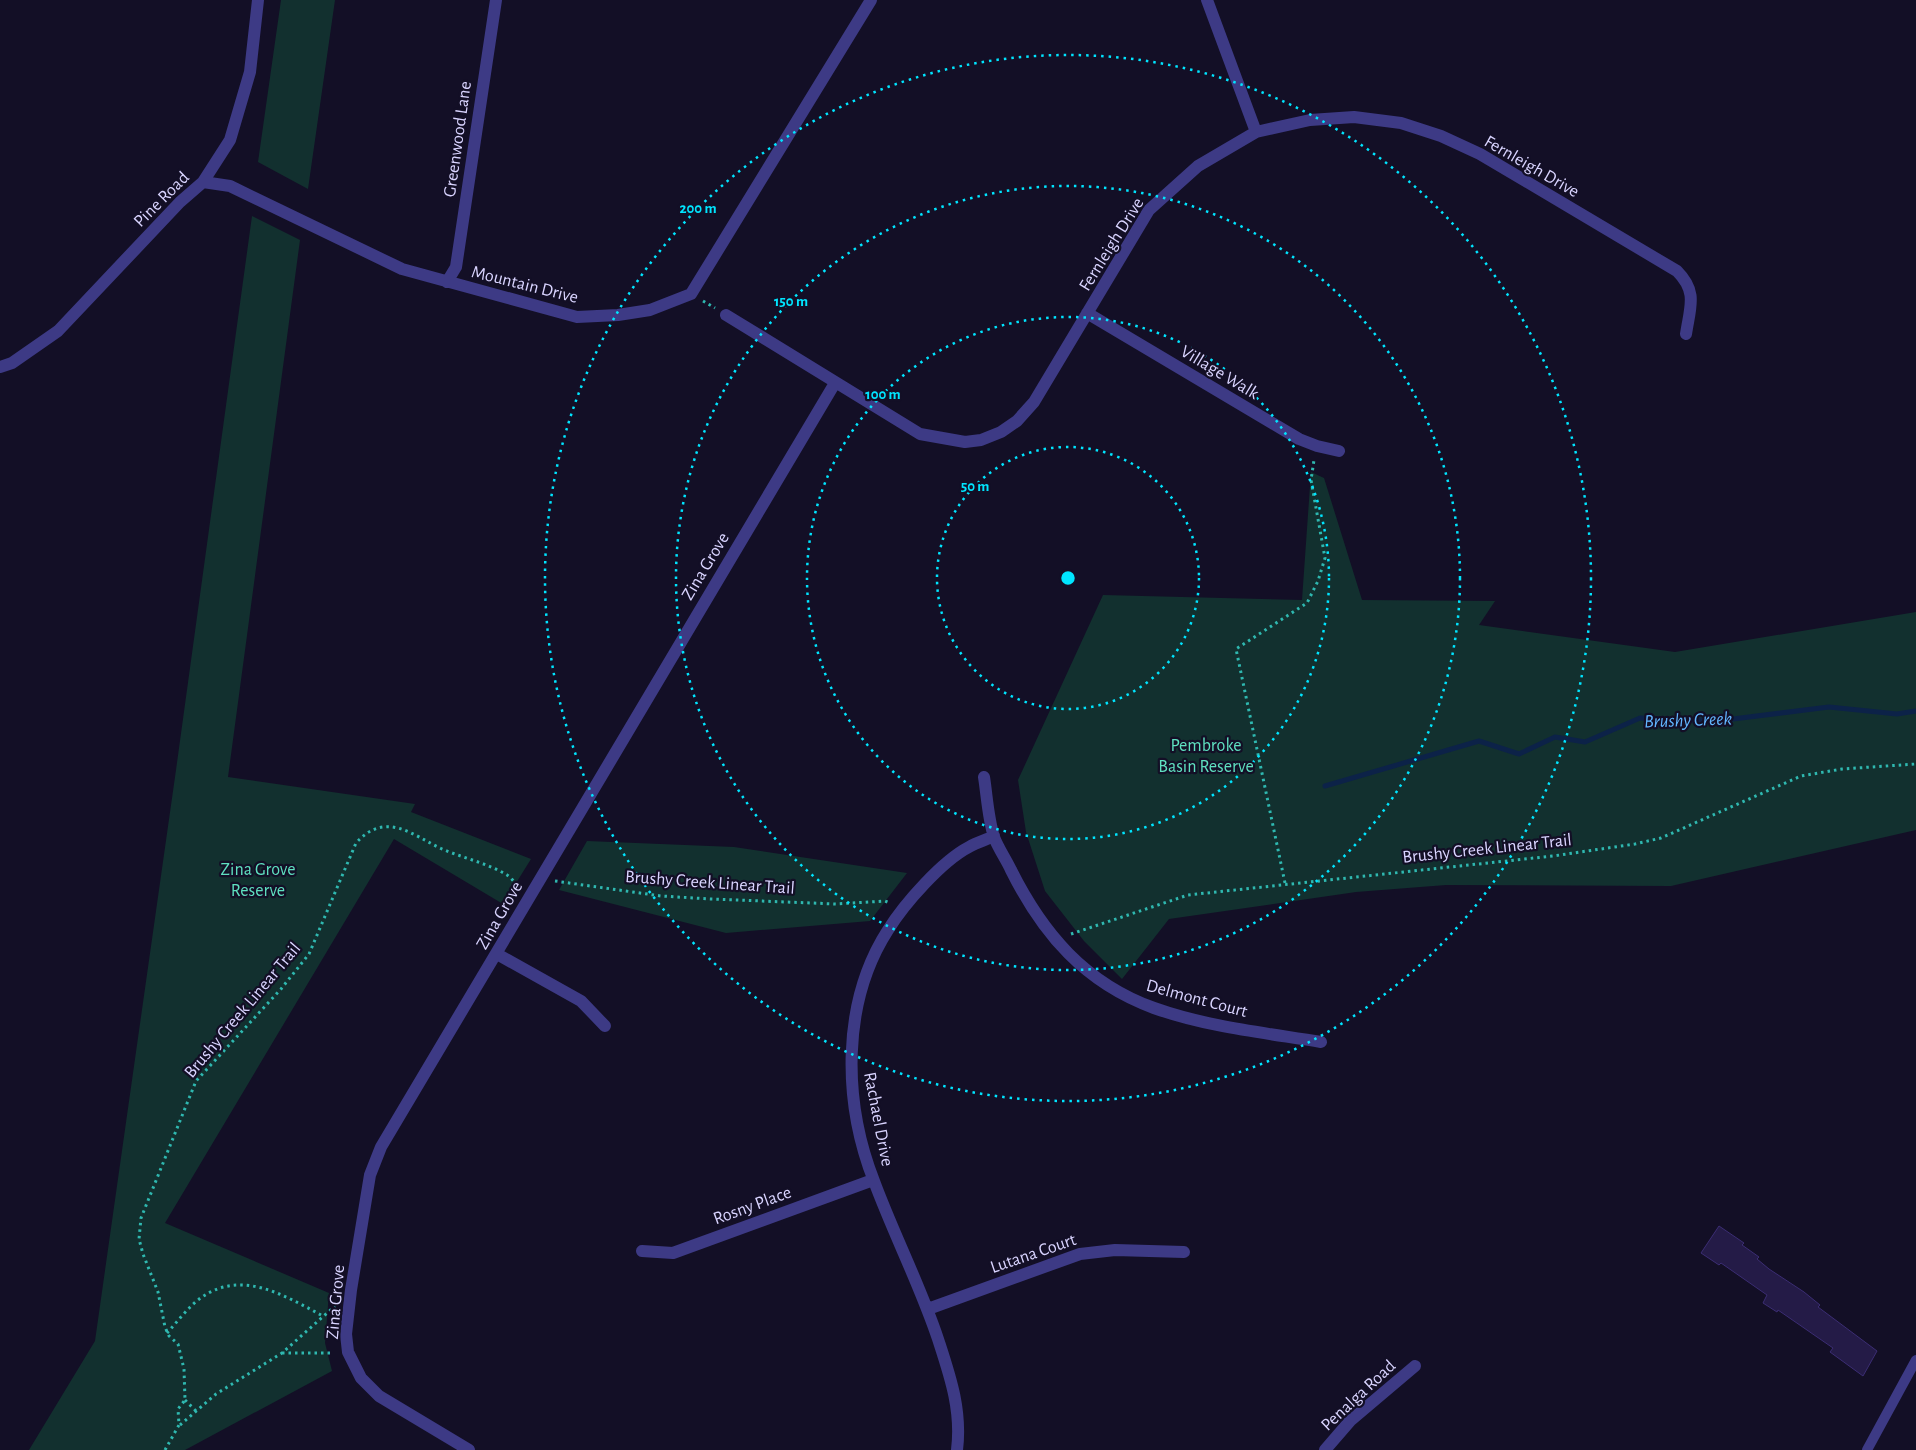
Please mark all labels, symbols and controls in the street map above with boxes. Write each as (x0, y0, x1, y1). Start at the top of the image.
street label: Greenwood Lane (441, 80, 475, 198)
street label: Fernleigh Drive (1481, 133, 1582, 201)
street label: Pine Road (131, 169, 193, 231)
street label: Fernleigh Drive (1076, 195, 1148, 294)
text: 200 m (679, 201, 717, 216)
street label: Mountain Drive (470, 263, 580, 307)
text: 150 m (774, 294, 808, 309)
street label: Village Walk (1177, 343, 1262, 404)
text: 100 m (865, 387, 901, 402)
text: 50 m (961, 479, 989, 494)
street label: Zina Grove (679, 530, 733, 603)
centre of rings (1059, 569, 1077, 587)
water label: Brushy Creek (1644, 709, 1733, 732)
park label: Pembroke Basin Reserve (1158, 737, 1254, 776)
street label: Brushy Creek Linear Trail (1402, 831, 1573, 867)
park label: Zina Grove Reserve (221, 861, 295, 900)
street label: Brushy Creek Linear Trail (624, 868, 795, 898)
street label: Zina Grove (473, 879, 526, 952)
street label: Brushy Creek Linear Trail (181, 940, 304, 1082)
street label: Delmont Court (1144, 977, 1249, 1021)
street label: Rachael Drive (860, 1071, 896, 1168)
street label: Rosny Place (711, 1183, 794, 1228)
street label: Lutana Court (988, 1231, 1079, 1277)
street label: Zina Grove (324, 1264, 348, 1340)
street label: Penalga Road (1318, 1357, 1399, 1435)

